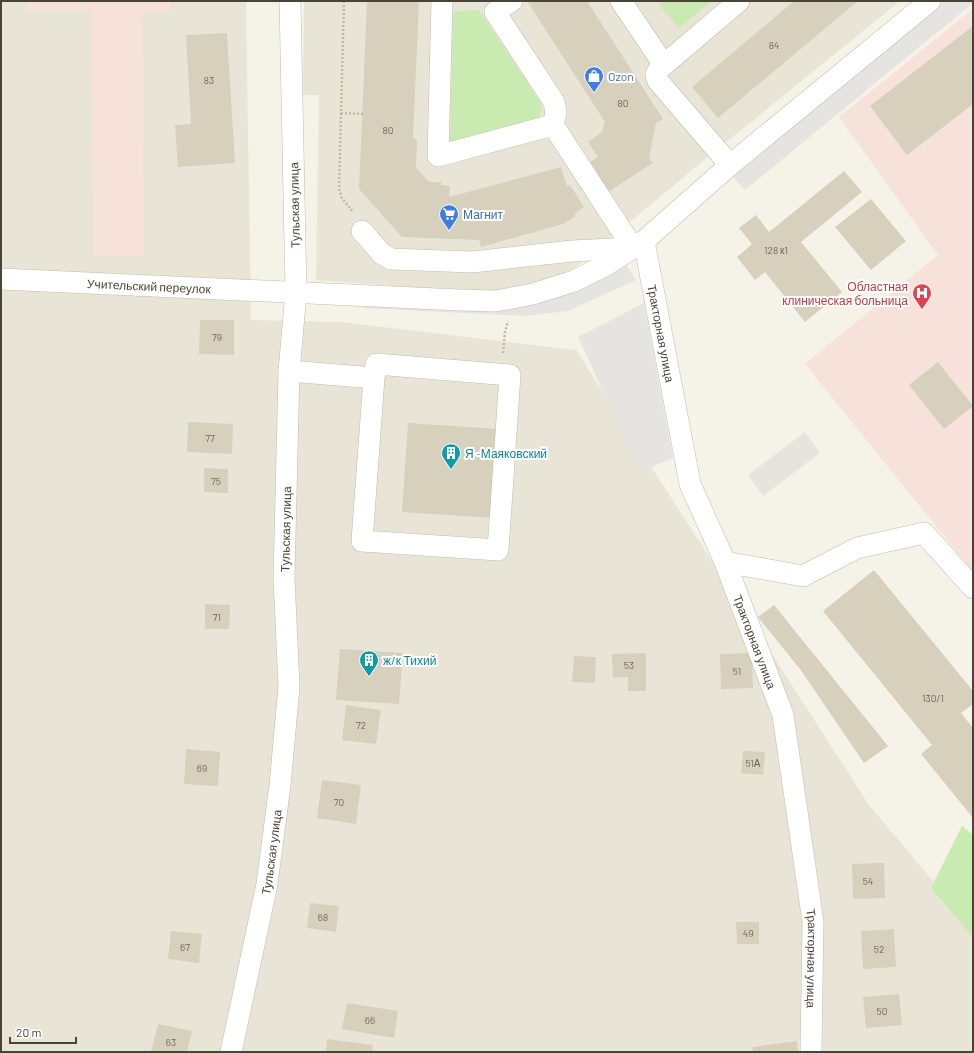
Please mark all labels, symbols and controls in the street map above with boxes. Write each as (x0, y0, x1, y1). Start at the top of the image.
house number: 84 (769, 39, 779, 51)
shop icon: Ozon (583, 65, 605, 93)
place label: Ozon (608, 69, 634, 83)
house number: 83 (204, 74, 214, 86)
house number: 80 (618, 97, 628, 109)
house number: 80 (383, 124, 393, 136)
street label: Тульская улица (286, 162, 303, 248)
supermarket icon: Магнит (438, 203, 460, 231)
place label: Магнит (463, 207, 504, 221)
house number: 128 к1 (764, 244, 788, 256)
street label: Учительский переулок (87, 276, 212, 296)
place label: Областная клиническая больница (782, 279, 908, 308)
hospital icon: Областная клиническая больница (911, 282, 933, 310)
street label: Тракторная улица (645, 283, 678, 384)
house number: 79 (212, 331, 222, 343)
house number: 77 (205, 432, 215, 444)
building icon: Я -Маяковский (440, 442, 462, 470)
place label: Я -Маяковский (465, 446, 547, 460)
house number: 75 (211, 475, 221, 487)
street label: Тульская улица (277, 486, 294, 572)
street label: Тракторная улица (731, 593, 779, 691)
house number: 71 (213, 611, 221, 623)
building icon: ж/к Тихий (358, 649, 380, 677)
place label: ж/к Тихий (383, 653, 436, 667)
house number: 53 (624, 659, 634, 671)
house number: 51 (733, 665, 741, 677)
house number: 130/1 (922, 692, 944, 704)
house number: 72 (356, 719, 366, 731)
house number: 51А (745, 757, 761, 769)
house number: 69 (197, 762, 207, 774)
house number: 70 (334, 796, 344, 808)
street label: Тульская улица (258, 808, 284, 896)
house number: 54 (863, 875, 873, 887)
street label: Тракторная улица (804, 908, 820, 1009)
house number: 68 (318, 911, 328, 923)
house number: 49 (743, 927, 753, 939)
house number: 67 (180, 941, 190, 953)
house number: 52 (874, 943, 884, 955)
house number: 50 (877, 1005, 887, 1017)
house number: 66 (365, 1014, 375, 1026)
scale bar (10, 1019, 76, 1045)
text: 20 m (16, 1025, 42, 1039)
house number: 63 (166, 1036, 176, 1048)

